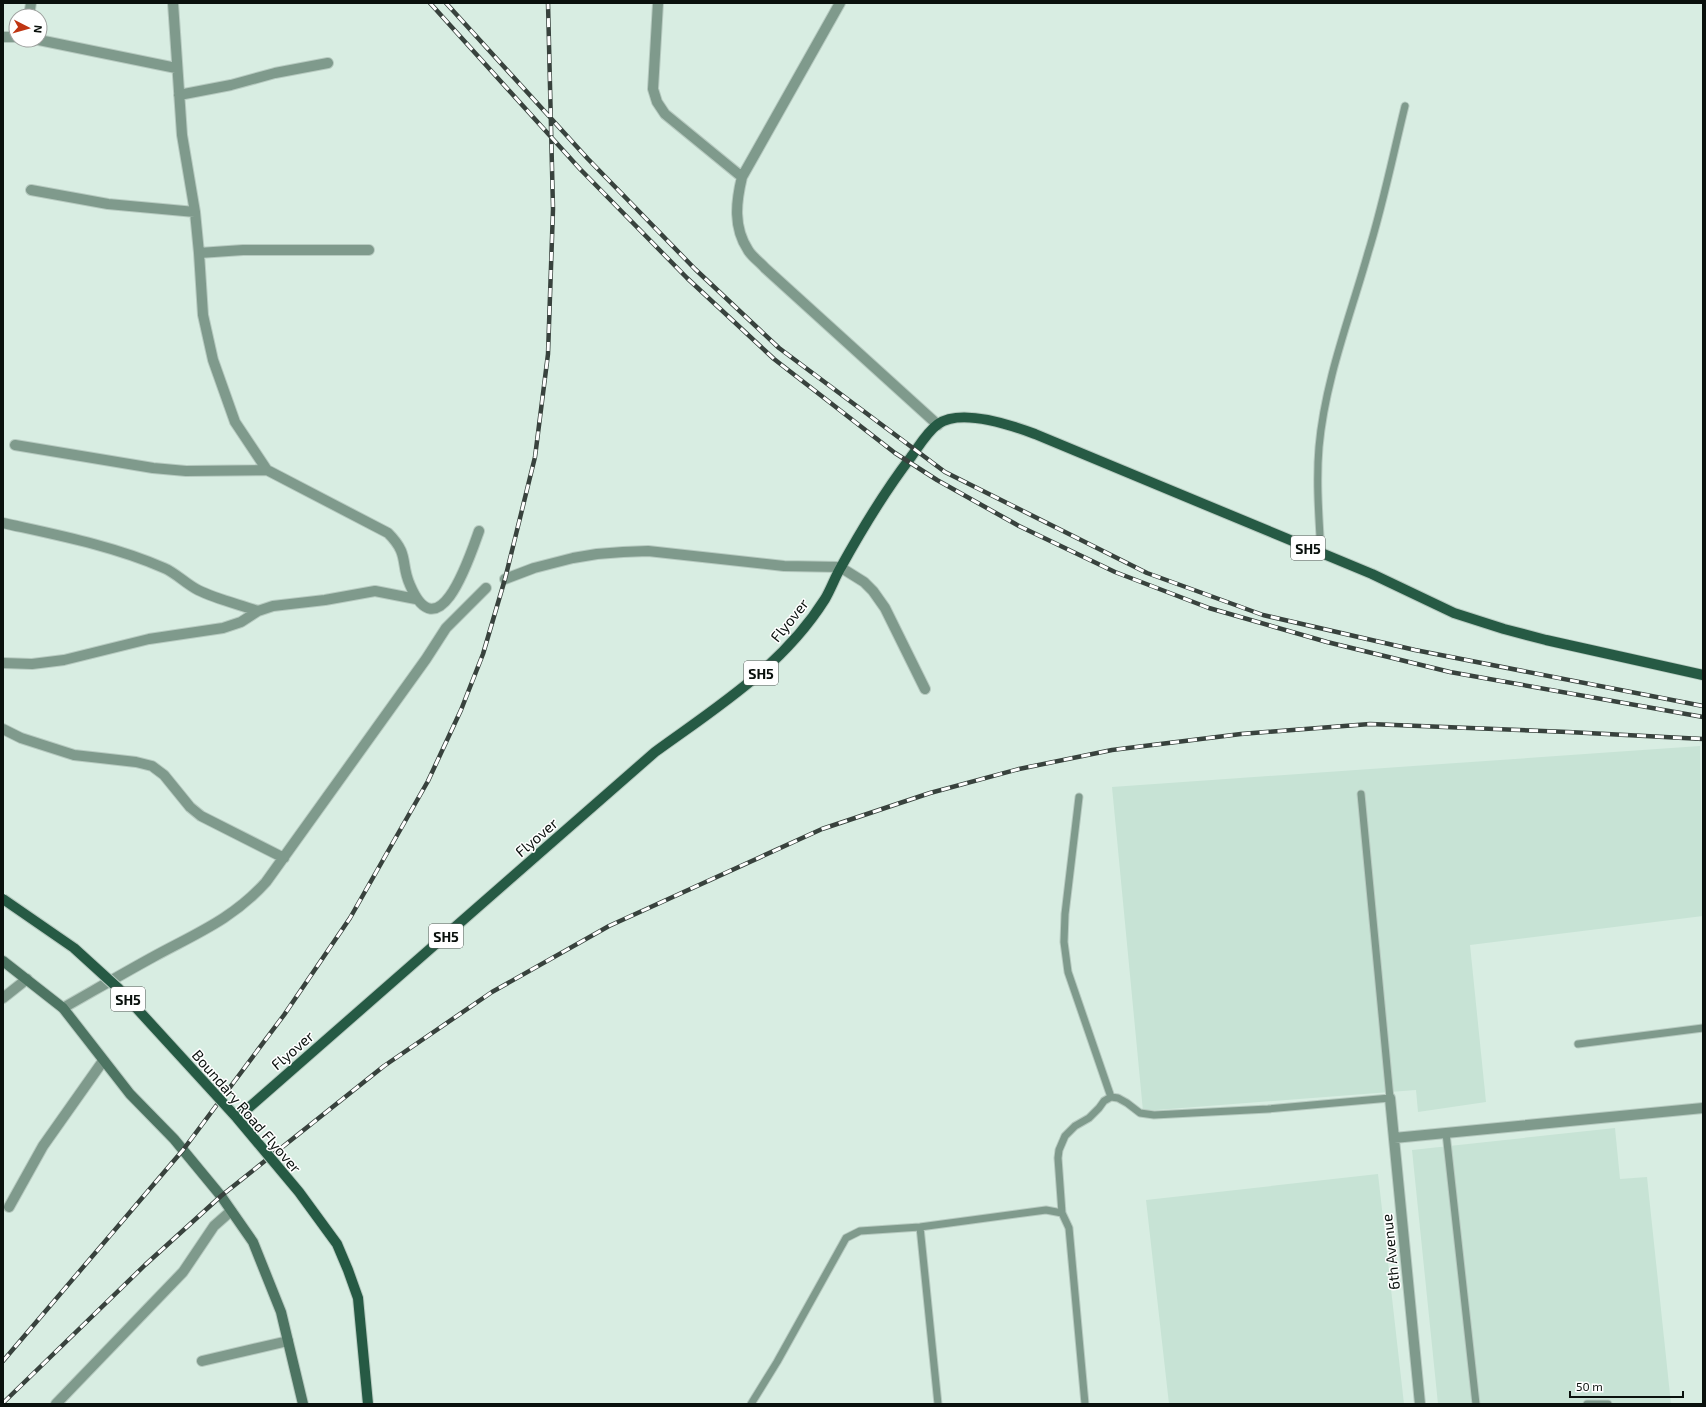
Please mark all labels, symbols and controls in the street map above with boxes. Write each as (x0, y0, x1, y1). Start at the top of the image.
north arrow (8, 8, 48, 48)
text: N (32, 24, 45, 34)
road number: SH5 (1291, 536, 1325, 560)
street label: Flyover (766, 595, 812, 645)
road number: SH5 (744, 661, 778, 685)
street label: Flyover (511, 814, 561, 860)
road number: SH5 (429, 924, 463, 948)
road number: SH5 (111, 987, 145, 1011)
street label: Flyover (267, 1027, 317, 1073)
street label: Boundary Road Flyover (189, 1046, 305, 1176)
street label: 6th Avenue (1377, 1213, 1403, 1291)
scale bar (1570, 1373, 1683, 1399)
text: 50 m (1576, 1379, 1603, 1393)

